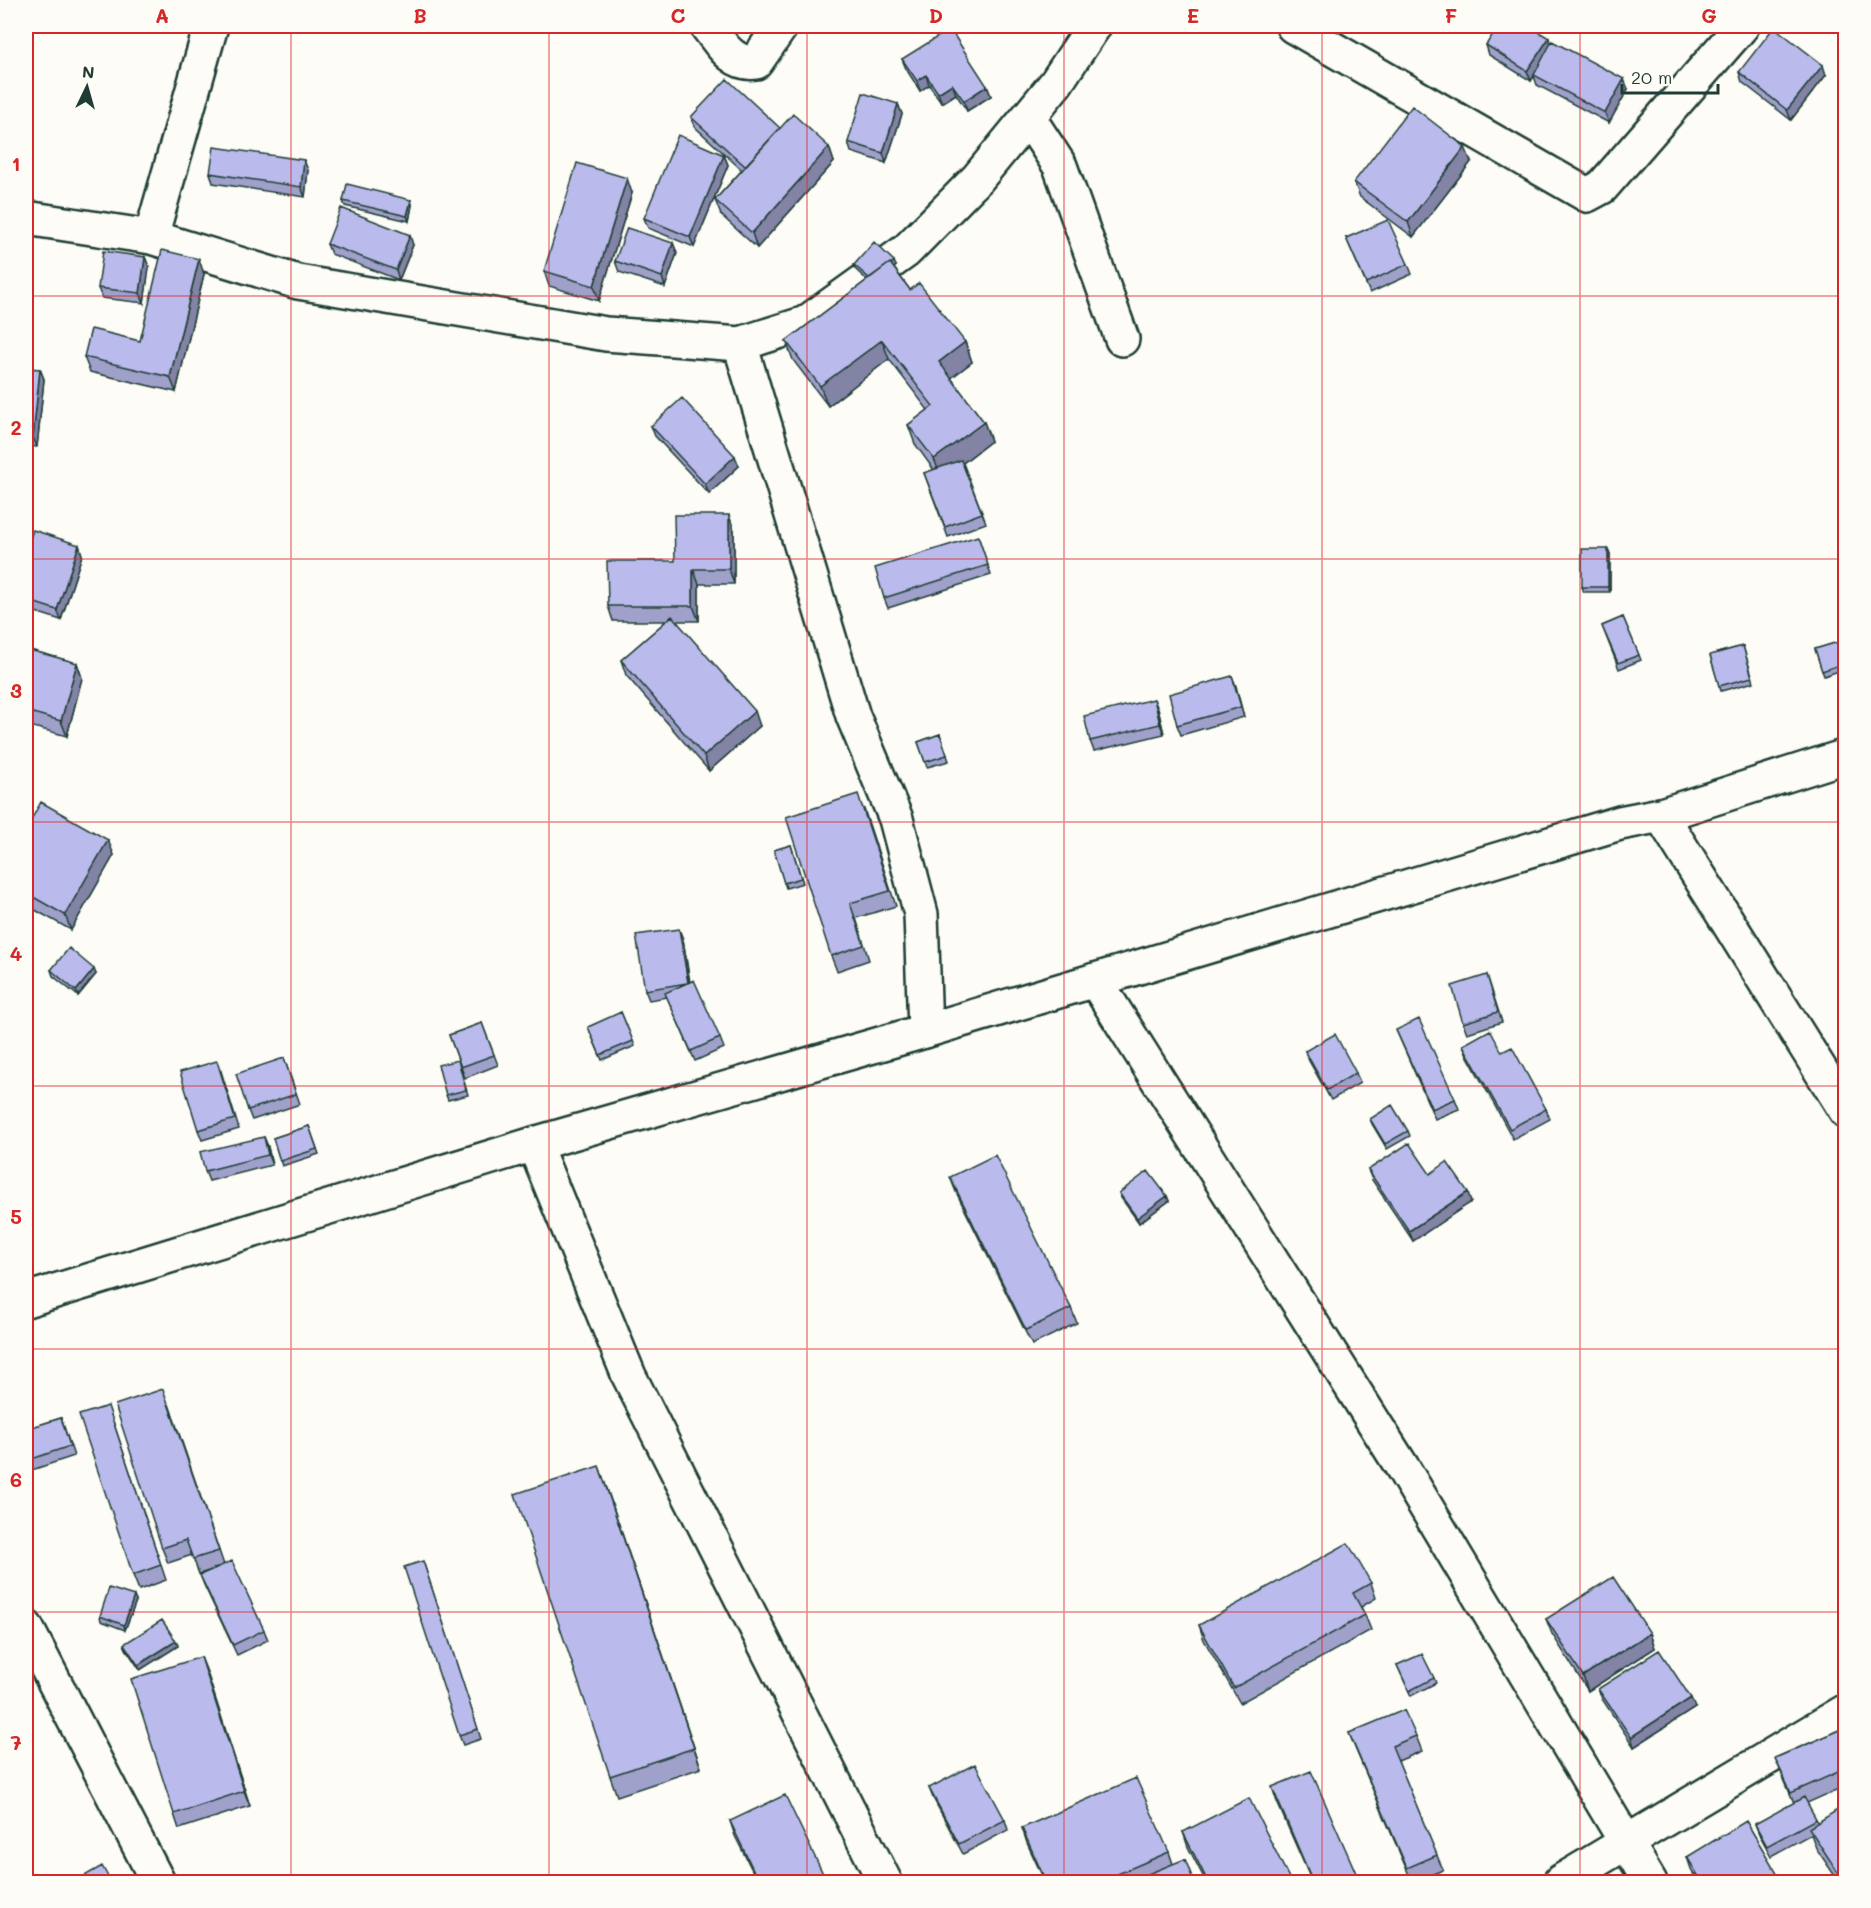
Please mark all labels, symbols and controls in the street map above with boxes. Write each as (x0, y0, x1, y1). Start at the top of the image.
text: A (155, 2, 169, 28)
text: B (413, 2, 427, 28)
text: C (671, 2, 686, 28)
text: D (929, 2, 943, 28)
text: E (1187, 2, 1199, 28)
text: F (1445, 2, 1458, 28)
text: G (1701, 2, 1717, 28)
north arrow (57, 57, 117, 117)
scale bar (1622, 57, 1718, 95)
text: N (81, 61, 95, 83)
text: 20 m (1631, 65, 1672, 89)
text: 1 (12, 150, 20, 176)
text: 2 (10, 414, 22, 440)
text: 3 (10, 677, 22, 703)
text: 4 (10, 940, 23, 966)
text: 5 (10, 1203, 22, 1229)
text: 6 (10, 1466, 22, 1492)
text: 7 (10, 1729, 22, 1755)

